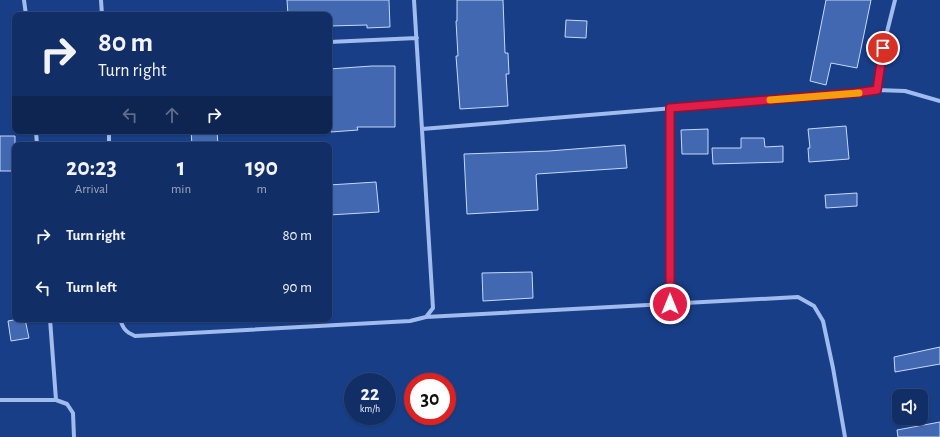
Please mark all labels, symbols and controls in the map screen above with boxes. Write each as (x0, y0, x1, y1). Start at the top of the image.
icon: right (32, 28, 84, 80)
text: 80 m (98, 29, 153, 57)
pin (866, 31, 900, 65)
icon: arrive (872, 37, 894, 59)
text: Turn right (98, 62, 167, 80)
icon: left (119, 104, 141, 126)
icon: ahead (161, 104, 183, 126)
icon: right (203, 104, 225, 126)
text: 20:23 (66, 156, 117, 180)
text: 1 (177, 156, 185, 180)
text: 190 (245, 156, 278, 180)
text: Arrival (75, 183, 108, 196)
text: min (171, 183, 191, 196)
text: m (256, 183, 267, 196)
icon: right (32, 225, 54, 247)
text: Turn right (66, 228, 125, 243)
text: 80 m (282, 228, 312, 243)
icon: left (32, 277, 54, 299)
text: Turn left (66, 280, 117, 295)
text: 90 m (283, 280, 312, 295)
position arrow (649, 283, 691, 325)
speed limit sign: 30 (404, 373, 456, 425)
text: 22 (361, 384, 379, 404)
map controls (892, 389, 928, 425)
button: sound (892, 389, 928, 425)
text: km/h (360, 404, 380, 414)

